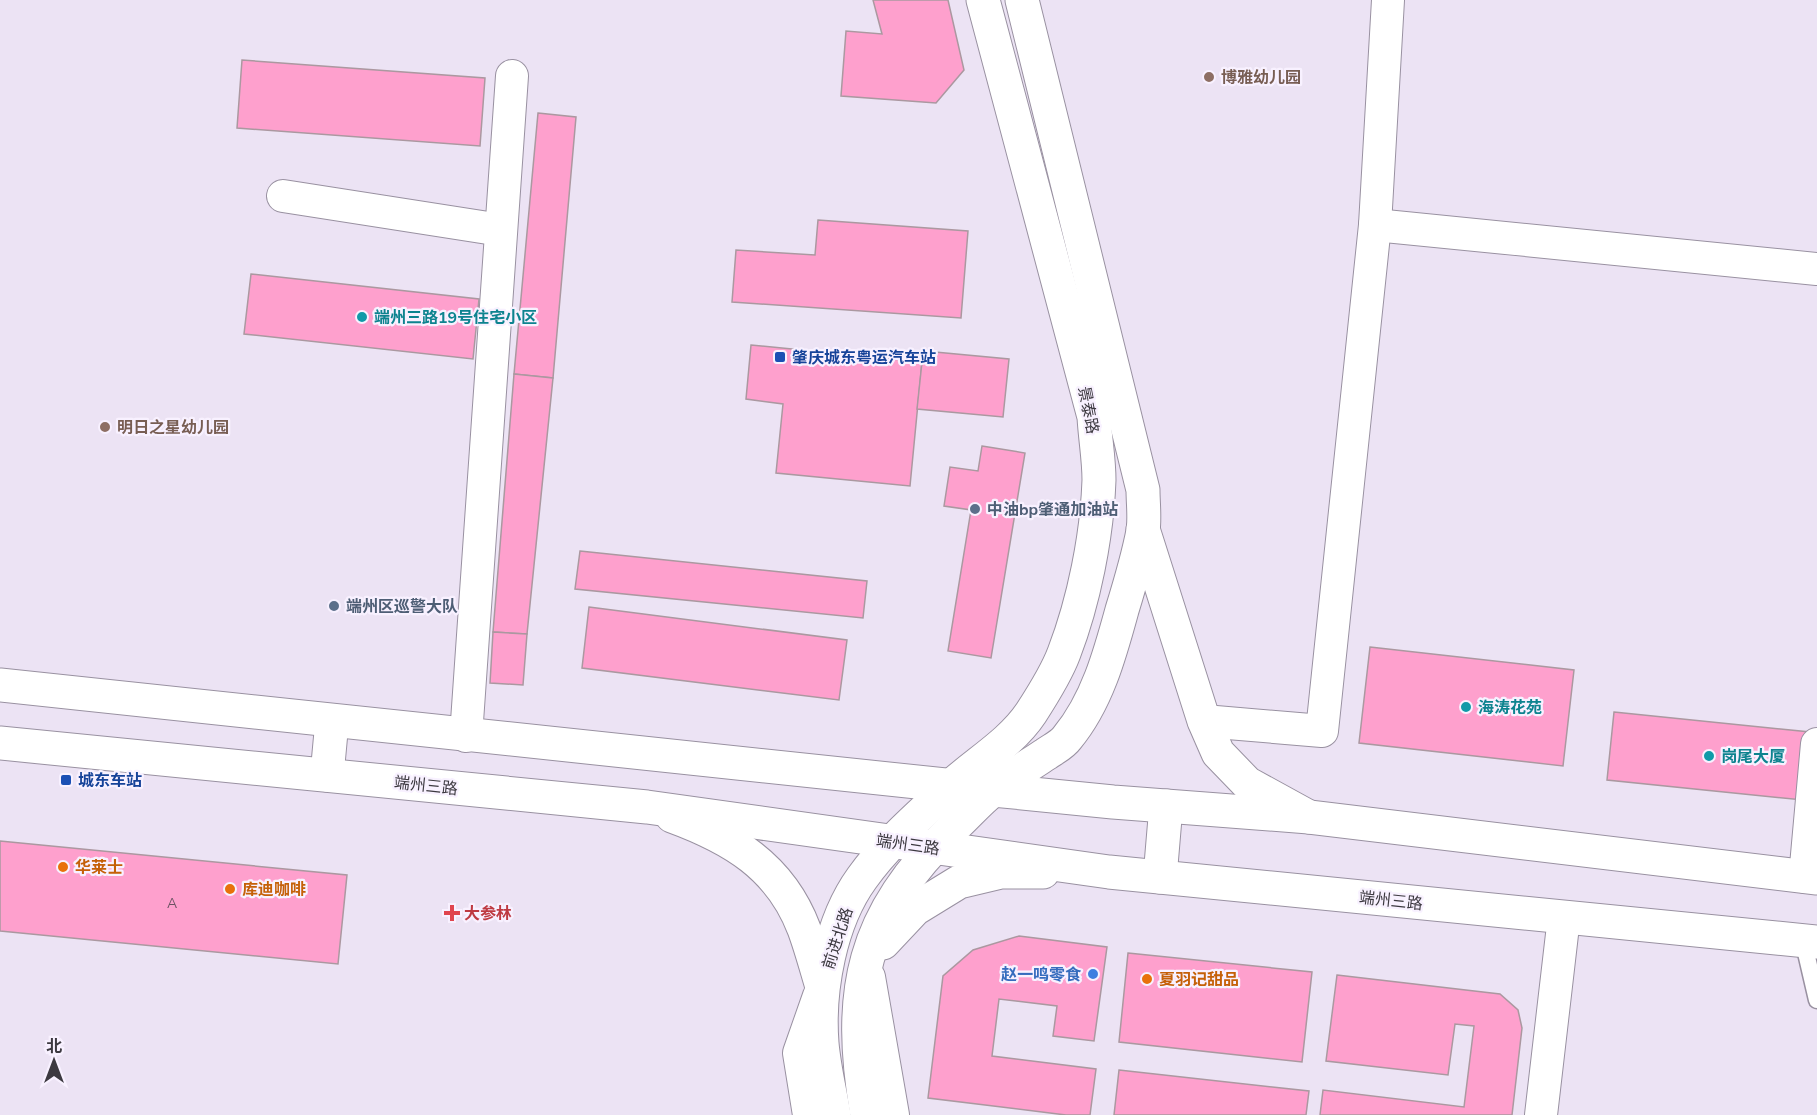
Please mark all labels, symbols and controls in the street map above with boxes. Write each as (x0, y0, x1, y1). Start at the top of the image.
place label: 博雅幼儿园 (1221, 67, 1301, 89)
marker: 博雅幼儿园 (1202, 70, 1216, 84)
place label: 端州三路19号住宅小区 (374, 307, 537, 329)
marker: 端州三路19号住宅小区 (355, 310, 369, 324)
place label: 肇庆城东粤运汽车站 (792, 347, 936, 369)
marker: 肇庆城东粤运汽车站 (773, 350, 787, 364)
street label: 景泰路 (1073, 385, 1103, 436)
place label: 明日之星幼儿园 (117, 417, 229, 439)
marker: 明日之星幼儿园 (98, 420, 112, 434)
place label: 中油bp肇通加油站 (987, 499, 1118, 521)
marker: 中油bp肇通加油站 (968, 502, 982, 516)
place label: 端州区巡警大队 (346, 596, 458, 618)
marker: 端州区巡警大队 (327, 599, 341, 613)
place label: 海涛花苑 (1478, 697, 1542, 719)
marker: 海涛花苑 (1459, 700, 1473, 714)
place label: 岗尾大厦 (1721, 746, 1785, 768)
marker: 岗尾大厦 (1702, 749, 1716, 763)
place label: 城东车站 (78, 770, 142, 792)
street label: 端州三路 (393, 772, 459, 800)
marker: 城东车站 (59, 773, 73, 787)
street label: 端州三路 (875, 830, 941, 860)
place label: 华莱士 (75, 857, 123, 879)
marker: 华莱士 (56, 860, 70, 874)
place label: 库迪咖啡 (242, 879, 306, 901)
marker: 库迪咖啡 (223, 882, 237, 896)
street label: 端州三路 (1358, 887, 1424, 915)
house number: A (167, 894, 177, 913)
place label: 大参林 (464, 903, 512, 925)
street label: 前进北路 (818, 904, 858, 972)
marker: 大参林 (445, 906, 459, 920)
place label: 赵一鸣零食 (1001, 964, 1082, 986)
marker: 赵一鸣零食 (1086, 967, 1100, 981)
place label: 夏羽记甜品 (1159, 969, 1239, 991)
marker: 夏羽记甜品 (1140, 972, 1154, 986)
north arrow (24, 1031, 84, 1091)
text: 北 (46, 1036, 62, 1058)

